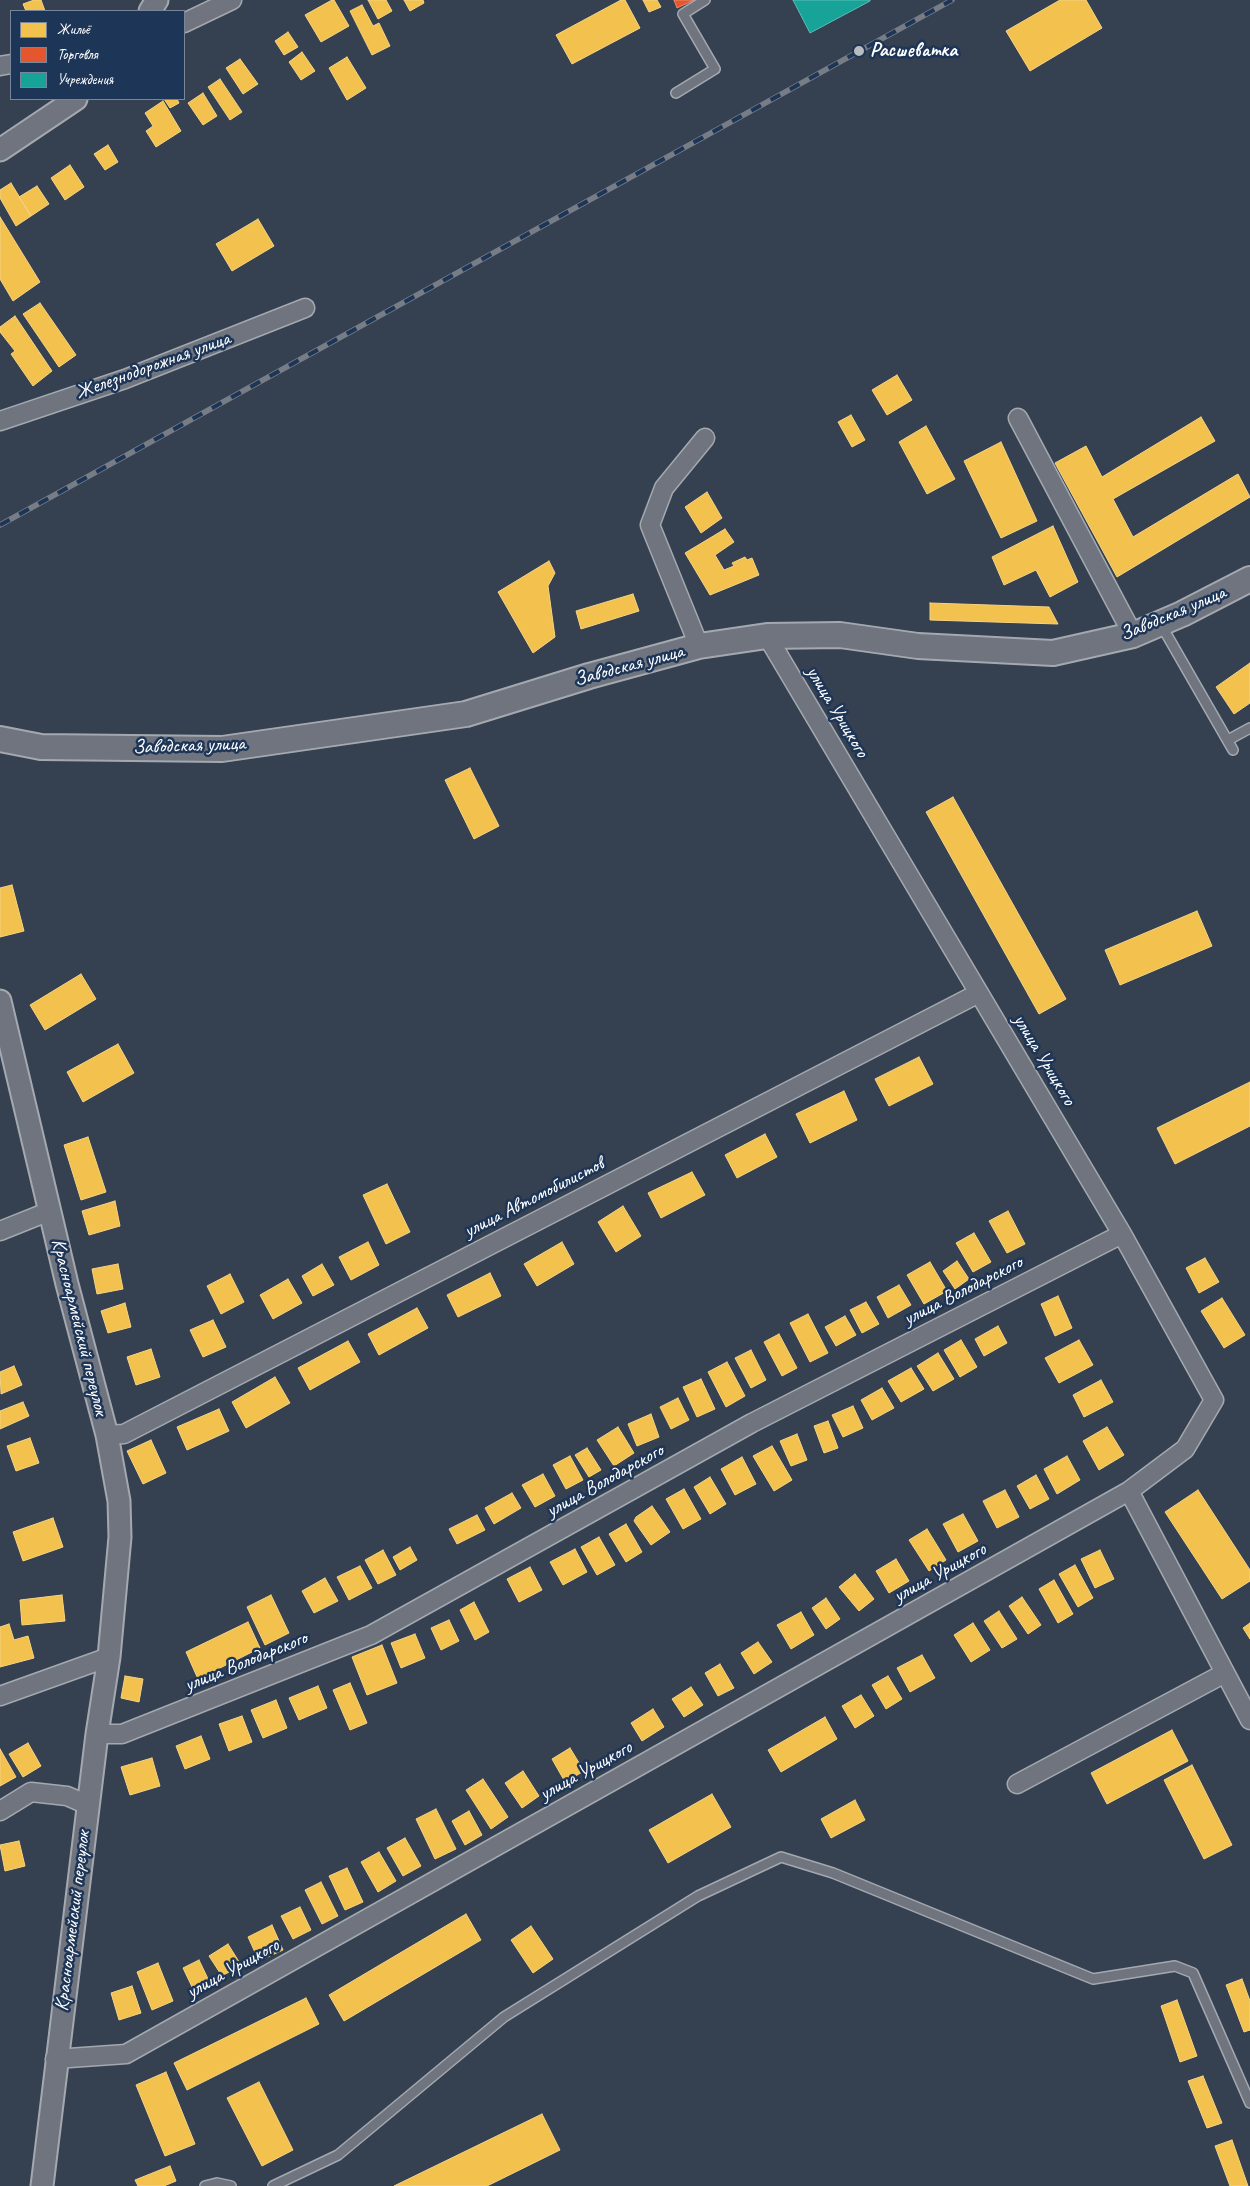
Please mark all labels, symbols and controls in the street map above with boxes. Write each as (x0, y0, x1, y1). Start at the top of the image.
legend (10, 10, 185, 100)
text: Жильё (57, 20, 90, 39)
place label: Расшеватка (870, 39, 957, 63)
marker: Расшеватка (852, 44, 866, 58)
text: Торговля (57, 45, 98, 64)
text: Учреждения (57, 70, 113, 89)
street label: Железнодорожная улица (72, 327, 234, 405)
street label: Заводская улица (1116, 581, 1230, 647)
street label: Заводская улица (571, 640, 687, 692)
street label: улица Урицкого (800, 662, 874, 762)
street label: Заводская улица (132, 732, 246, 760)
street label: улица Урицкого (1007, 1010, 1081, 1110)
street label: улица Автомобилистов (460, 1152, 608, 1244)
street label: Красноармейский переулок (45, 1236, 113, 1418)
street label: улица Володарского (899, 1251, 1027, 1331)
street label: улица Володарского (542, 1439, 668, 1523)
street label: улица Урицкого (889, 1538, 991, 1608)
street label: улица Володарского (181, 1626, 311, 1698)
street label: улица Урицкого (535, 1736, 637, 1806)
street label: Красноармейский переулок (50, 1829, 96, 2013)
street label: улица Урицкого (182, 1934, 284, 2004)

